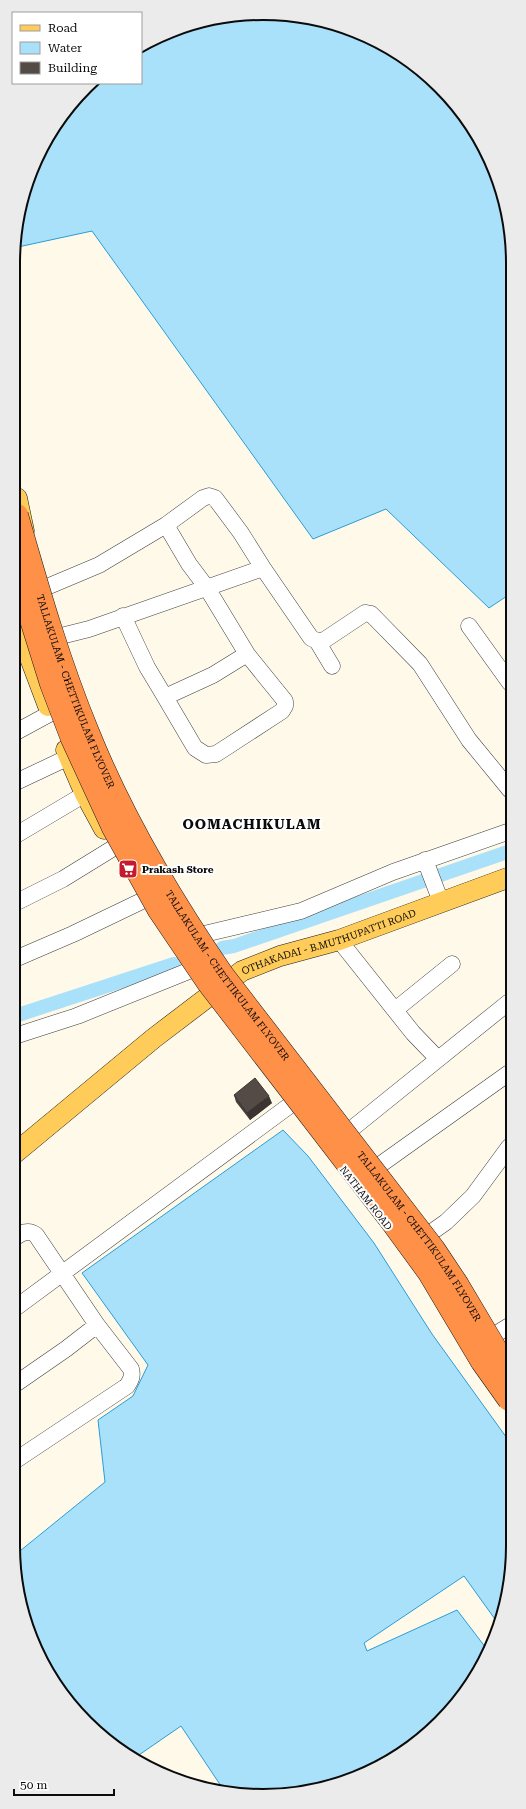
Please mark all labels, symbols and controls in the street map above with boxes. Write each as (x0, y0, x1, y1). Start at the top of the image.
legend (12, 12, 142, 84)
text: Road (48, 21, 78, 35)
text: Water (48, 41, 82, 55)
text: Building (48, 61, 97, 75)
street label: TALLAKULAM - CHETTIKULAM FLYOVER (35, 593, 117, 790)
district label: OOMACHIKULAM (183, 816, 321, 832)
supermarket icon: Prakash Store (117, 858, 139, 880)
place label: Prakash Store (142, 864, 214, 875)
street label: TALLAKULAM - CHETTIKULAM FLYOVER (164, 888, 292, 1062)
street label: OTHAKADAI - B.MUTHUPATTI ROAD (240, 907, 418, 976)
street label: TALLAKULAM - CHETTIKULAM FLYOVER (355, 1149, 484, 1323)
street label: NATHAM ROAD (338, 1164, 394, 1232)
scale bar (14, 1771, 114, 1797)
text: 50 m (20, 1778, 47, 1792)

